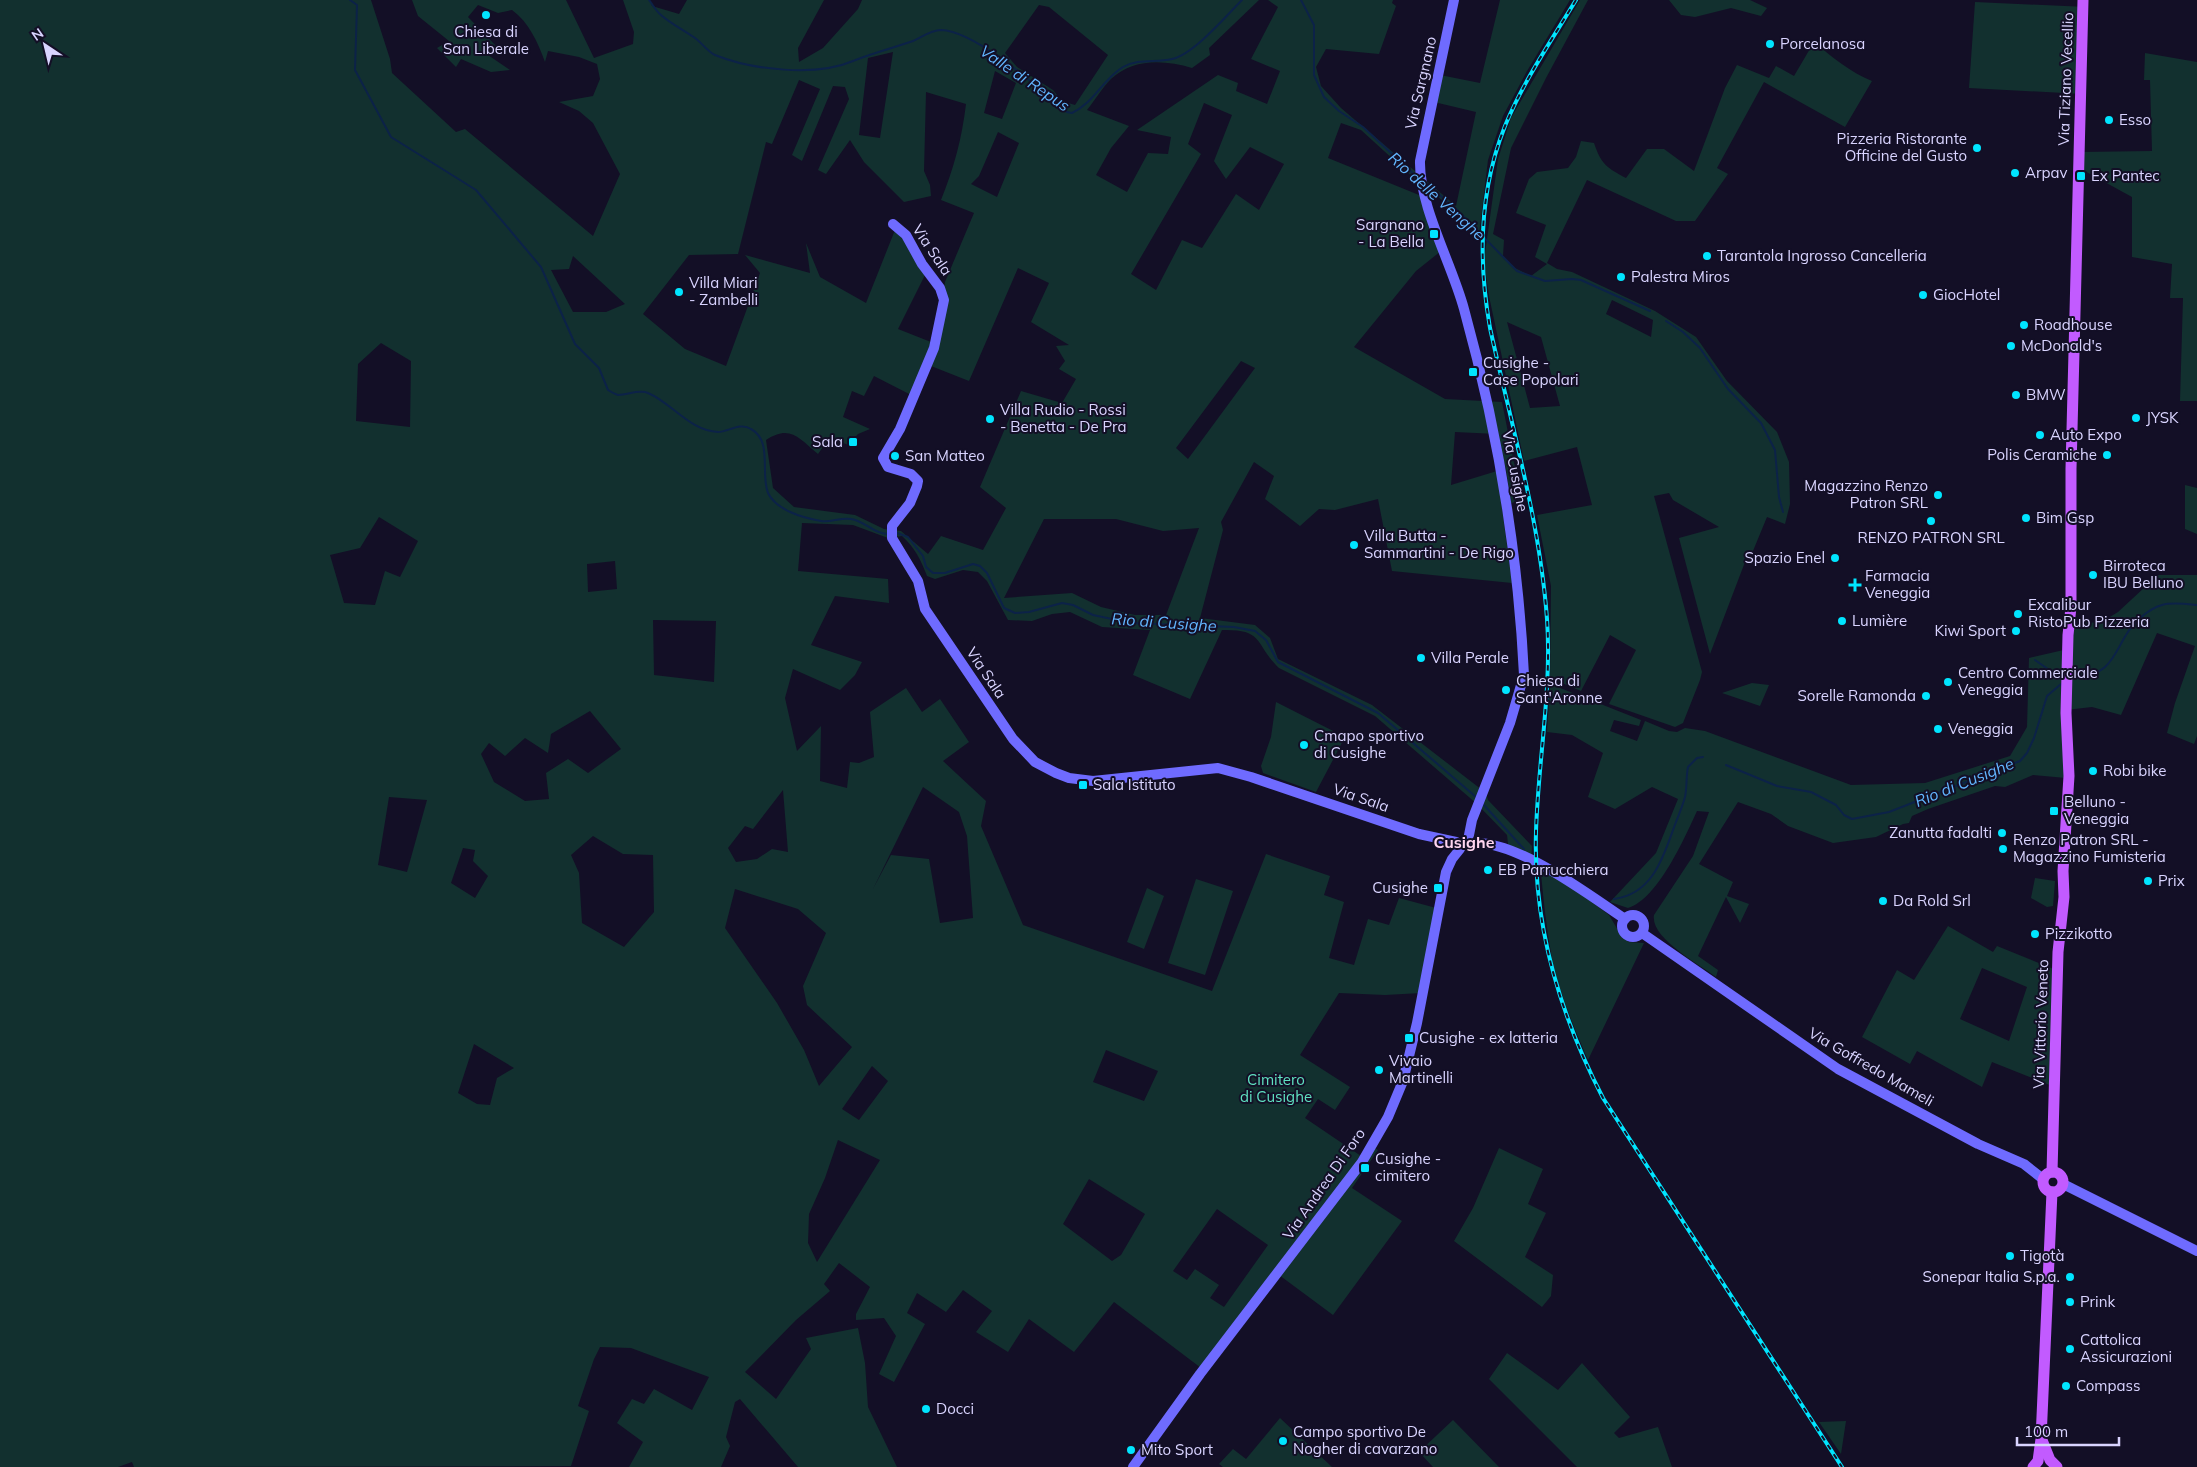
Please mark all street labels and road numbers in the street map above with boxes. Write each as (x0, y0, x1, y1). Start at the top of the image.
street label: Via Tiziano Vecellio (2054, 12, 2077, 146)
street label: Via Sargnano (1401, 35, 1440, 131)
street label: Via Sala (908, 220, 956, 279)
street label: Via Cusighe (1498, 428, 1533, 513)
street label: Via Sala (962, 643, 1010, 702)
street label: Via Sala (1331, 779, 1392, 816)
street label: Via Vittorio Veneto (2029, 959, 2052, 1089)
street label: Via Goffredo Mameli (1805, 1023, 1937, 1110)
street label: Via Andrea Di Foro (1278, 1124, 1369, 1243)

